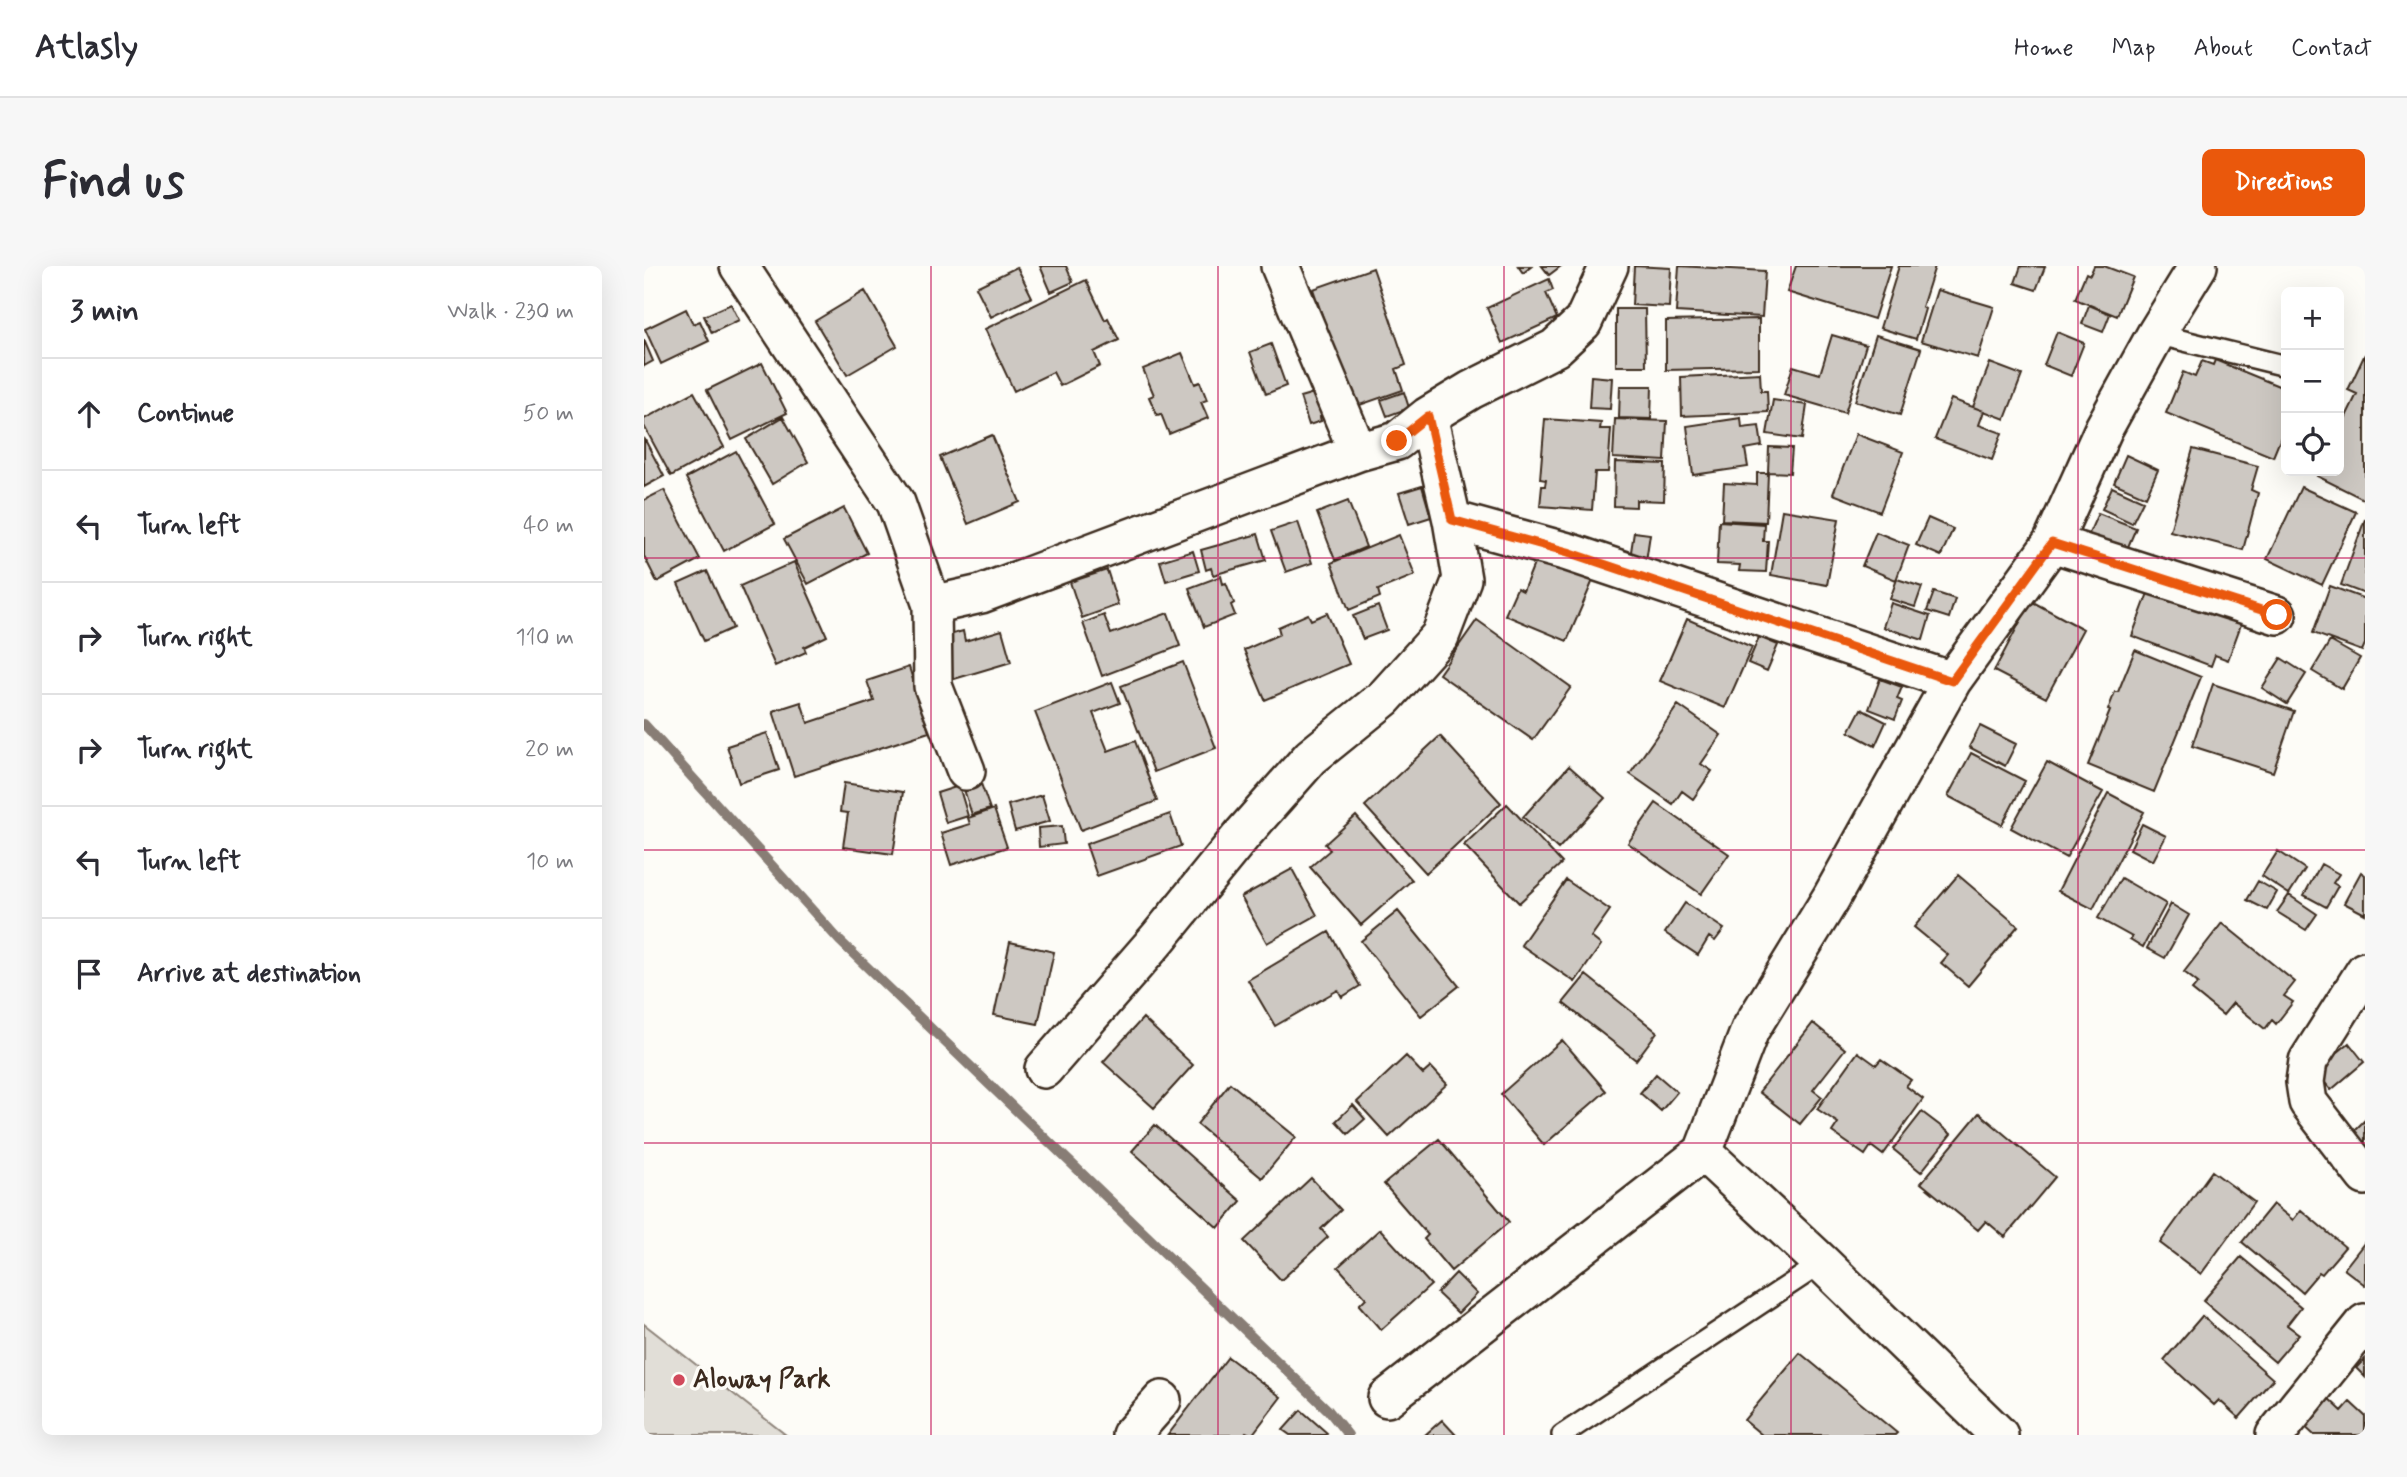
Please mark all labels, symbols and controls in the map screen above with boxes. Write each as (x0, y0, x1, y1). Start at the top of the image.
text: Atlasly (35, 26, 138, 70)
text: Home (2014, 33, 2074, 64)
text: Map (2112, 33, 2156, 64)
text: About (2194, 33, 2253, 64)
text: Contact (2291, 33, 2372, 64)
button: Directions (2202, 149, 2365, 216)
text: Find us (42, 150, 185, 215)
map controls (2281, 287, 2344, 476)
button: + (2281, 287, 2344, 350)
text: 3 min (70, 292, 139, 331)
text: Walk · 230 m (447, 297, 574, 327)
button: − (2281, 350, 2344, 413)
icon: ahead (70, 395, 108, 433)
text: Continue (137, 397, 234, 431)
text: 50 m (523, 399, 574, 429)
button: locate (2281, 413, 2344, 476)
route end (1381, 425, 1412, 456)
icon: left (70, 507, 108, 545)
text: Turn left (137, 509, 241, 543)
text: 40 m (523, 511, 574, 541)
route start (2261, 599, 2292, 630)
icon: right (70, 619, 108, 657)
text: Turn right (137, 621, 253, 655)
text: 110 m (515, 623, 574, 653)
icon: right (70, 731, 108, 769)
text: Turn right (137, 733, 253, 767)
text: 20 m (525, 735, 574, 765)
icon: left (70, 843, 108, 881)
text: Turn left (137, 845, 241, 879)
text: 10 m (526, 847, 574, 877)
icon: arrive (70, 955, 108, 993)
text: Arrive at destination (137, 957, 361, 991)
place label: Aloway Park (693, 1363, 830, 1397)
marker: Aloway Park (671, 1372, 687, 1388)

